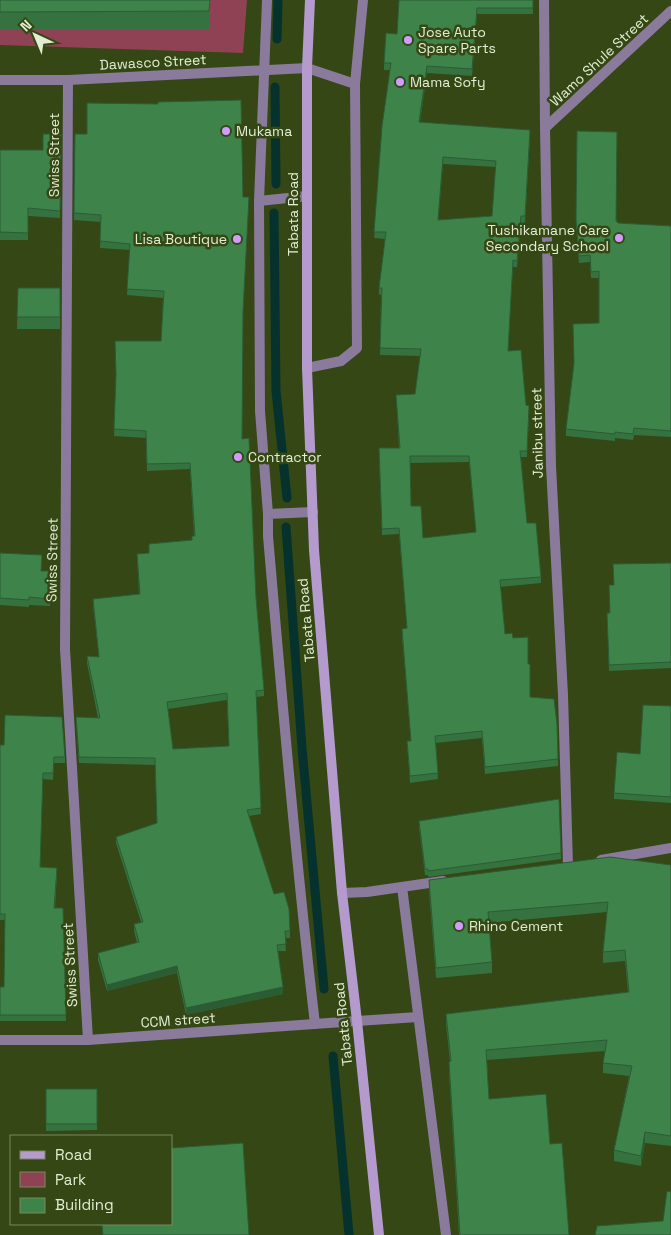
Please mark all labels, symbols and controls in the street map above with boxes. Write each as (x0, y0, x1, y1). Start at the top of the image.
north arrow (10, 10, 60, 60)
street label: Wamo Shule Street (546, 10, 652, 110)
text: N (16, 16, 36, 35)
place label: Jose Auto Spare Parts (418, 23, 496, 57)
marker: Jose Auto Spare Parts (402, 34, 414, 46)
street label: Dawasco Street (99, 50, 207, 74)
place label: Mama Sofy (410, 73, 486, 91)
marker: Mama Sofy (394, 76, 406, 88)
street label: Swiss Street (45, 113, 63, 197)
place label: Mukama (236, 122, 292, 140)
marker: Mukama (220, 125, 232, 137)
street label: Tabata Road (284, 172, 302, 256)
place label: Tushikamane Care Secondary School (486, 221, 609, 255)
place label: Lisa Boutique (135, 230, 227, 248)
marker: Tushikamane Care Secondary School (613, 232, 625, 244)
marker: Lisa Boutique (231, 233, 243, 245)
street label: Janibu street (527, 388, 547, 478)
place label: Contractor (248, 448, 322, 466)
marker: Contractor (232, 451, 244, 463)
street label: Swiss Street (42, 518, 62, 602)
street label: Tabata Road (293, 577, 319, 663)
place label: Rhino Cement (469, 917, 563, 935)
marker: Rhino Cement (453, 920, 465, 932)
street label: Swiss Street (59, 922, 81, 1008)
street label: Tabata Road (330, 981, 356, 1067)
street label: CCM street (140, 1008, 216, 1032)
legend (10, 1135, 172, 1225)
text: Road (55, 1145, 92, 1164)
text: Park (55, 1170, 86, 1189)
text: Building (55, 1195, 114, 1214)

